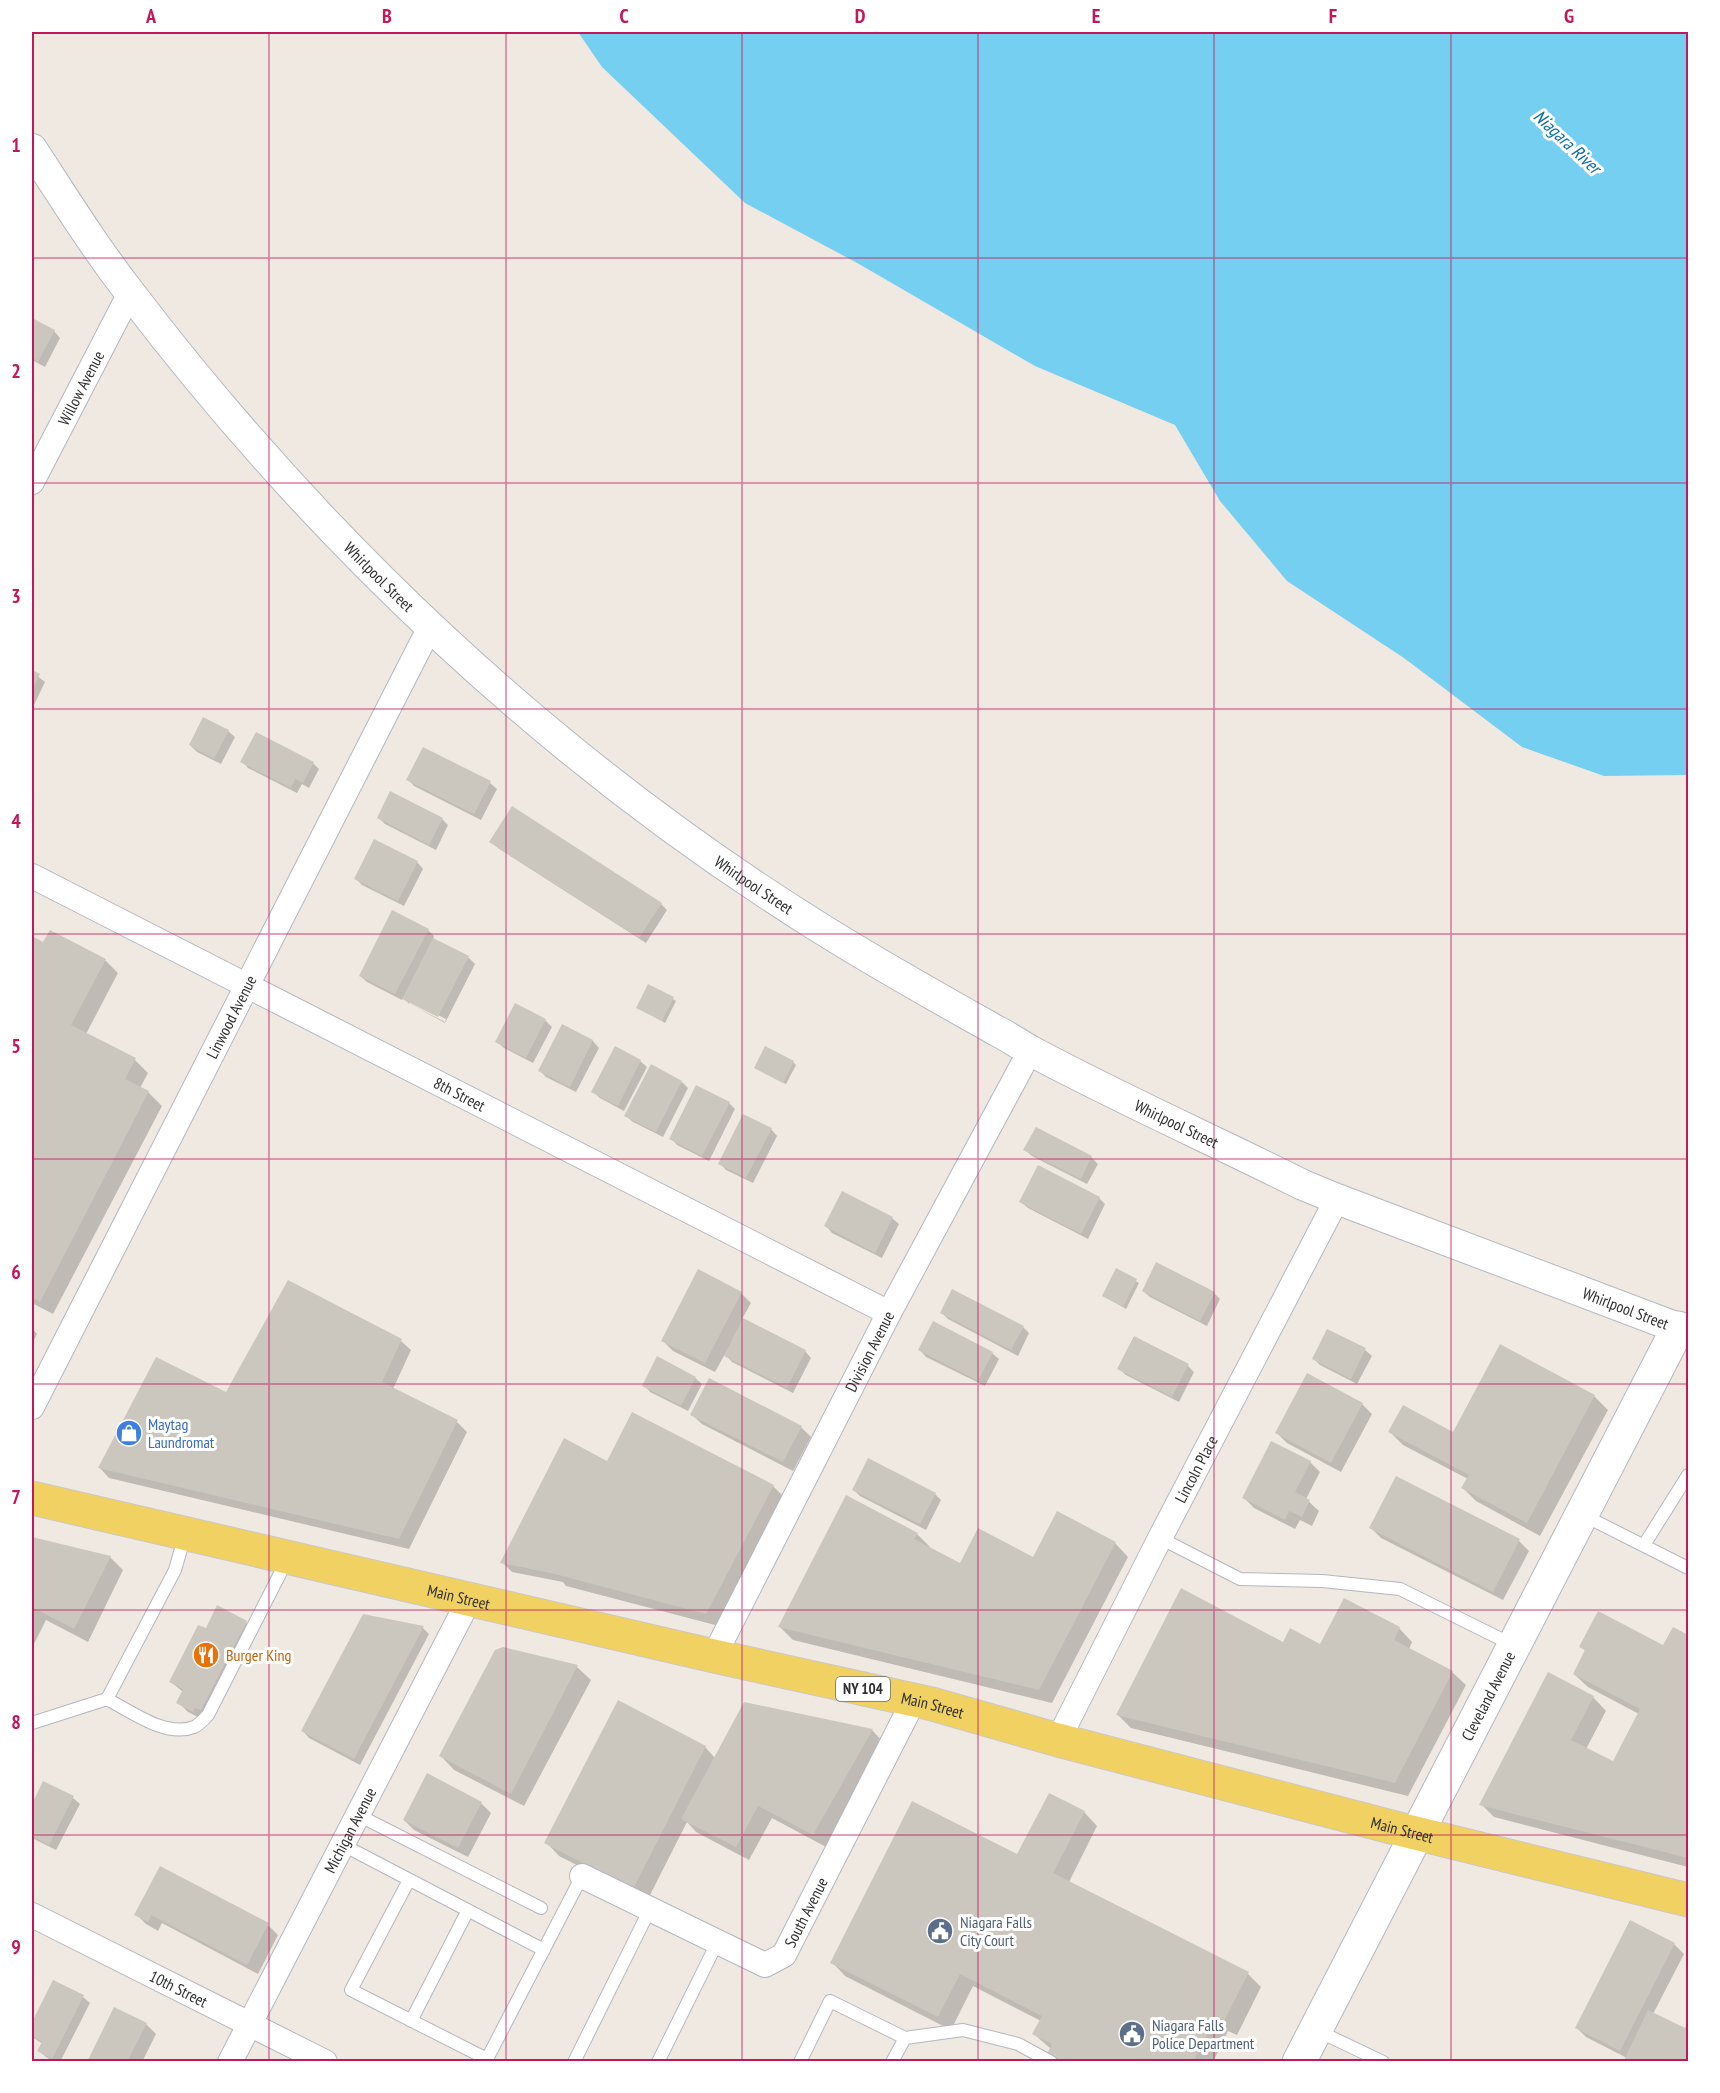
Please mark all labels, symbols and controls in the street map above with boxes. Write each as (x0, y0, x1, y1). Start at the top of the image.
text: A (145, 3, 157, 29)
text: B (382, 3, 392, 29)
text: C (619, 3, 629, 29)
text: D (855, 3, 866, 29)
text: E (1092, 3, 1100, 29)
text: F (1329, 3, 1337, 29)
text: G (1564, 3, 1574, 29)
water label: Niagara River (1529, 105, 1608, 181)
text: 1 (11, 132, 21, 158)
street label: Willow Avenue (53, 347, 108, 429)
text: 2 (11, 358, 21, 384)
street label: Whirlpool Street (340, 538, 419, 616)
text: 3 (11, 583, 21, 609)
text: 4 (11, 808, 21, 834)
street label: Whirlpool Street (711, 851, 797, 919)
street label: Linwood Avenue (202, 972, 261, 1062)
text: 5 (11, 1033, 21, 1059)
street label: 8th Street (430, 1073, 489, 1116)
street label: Whirlpool Street (1131, 1095, 1222, 1153)
text: 6 (11, 1259, 21, 1285)
street label: Whirlpool Street (1580, 1283, 1672, 1334)
street label: Division Avenue (841, 1308, 898, 1395)
place label: Maytag Laundromat (148, 1414, 215, 1452)
shop icon: Maytag Laundromat (114, 1418, 144, 1448)
street label: Lincoln Place (1170, 1432, 1222, 1506)
text: 7 (11, 1484, 21, 1510)
street label: Main Street (425, 1580, 493, 1614)
restaurant icon: Burger King (191, 1640, 221, 1670)
place label: Burger King (226, 1645, 291, 1665)
street label: Cleveland Avenue (1457, 1648, 1519, 1744)
road number: NY 104 (836, 1677, 890, 1701)
street label: Main Street (899, 1688, 967, 1723)
text: 8 (11, 1709, 21, 1735)
street label: Michigan Avenue (320, 1784, 380, 1876)
street label: Main Street (1369, 1812, 1436, 1847)
street label: South Avenue (780, 1874, 832, 1950)
place label: Niagara Falls City Court (960, 1912, 1032, 1950)
public building icon: Niagara Falls City Court (925, 1916, 955, 1946)
text: 9 (11, 1934, 21, 1960)
street label: 10th Street (146, 1966, 211, 2012)
place label: Niagara Falls Police Department (1152, 2015, 1255, 2053)
public building icon: Niagara Falls Police Department (1117, 2019, 1147, 2049)

